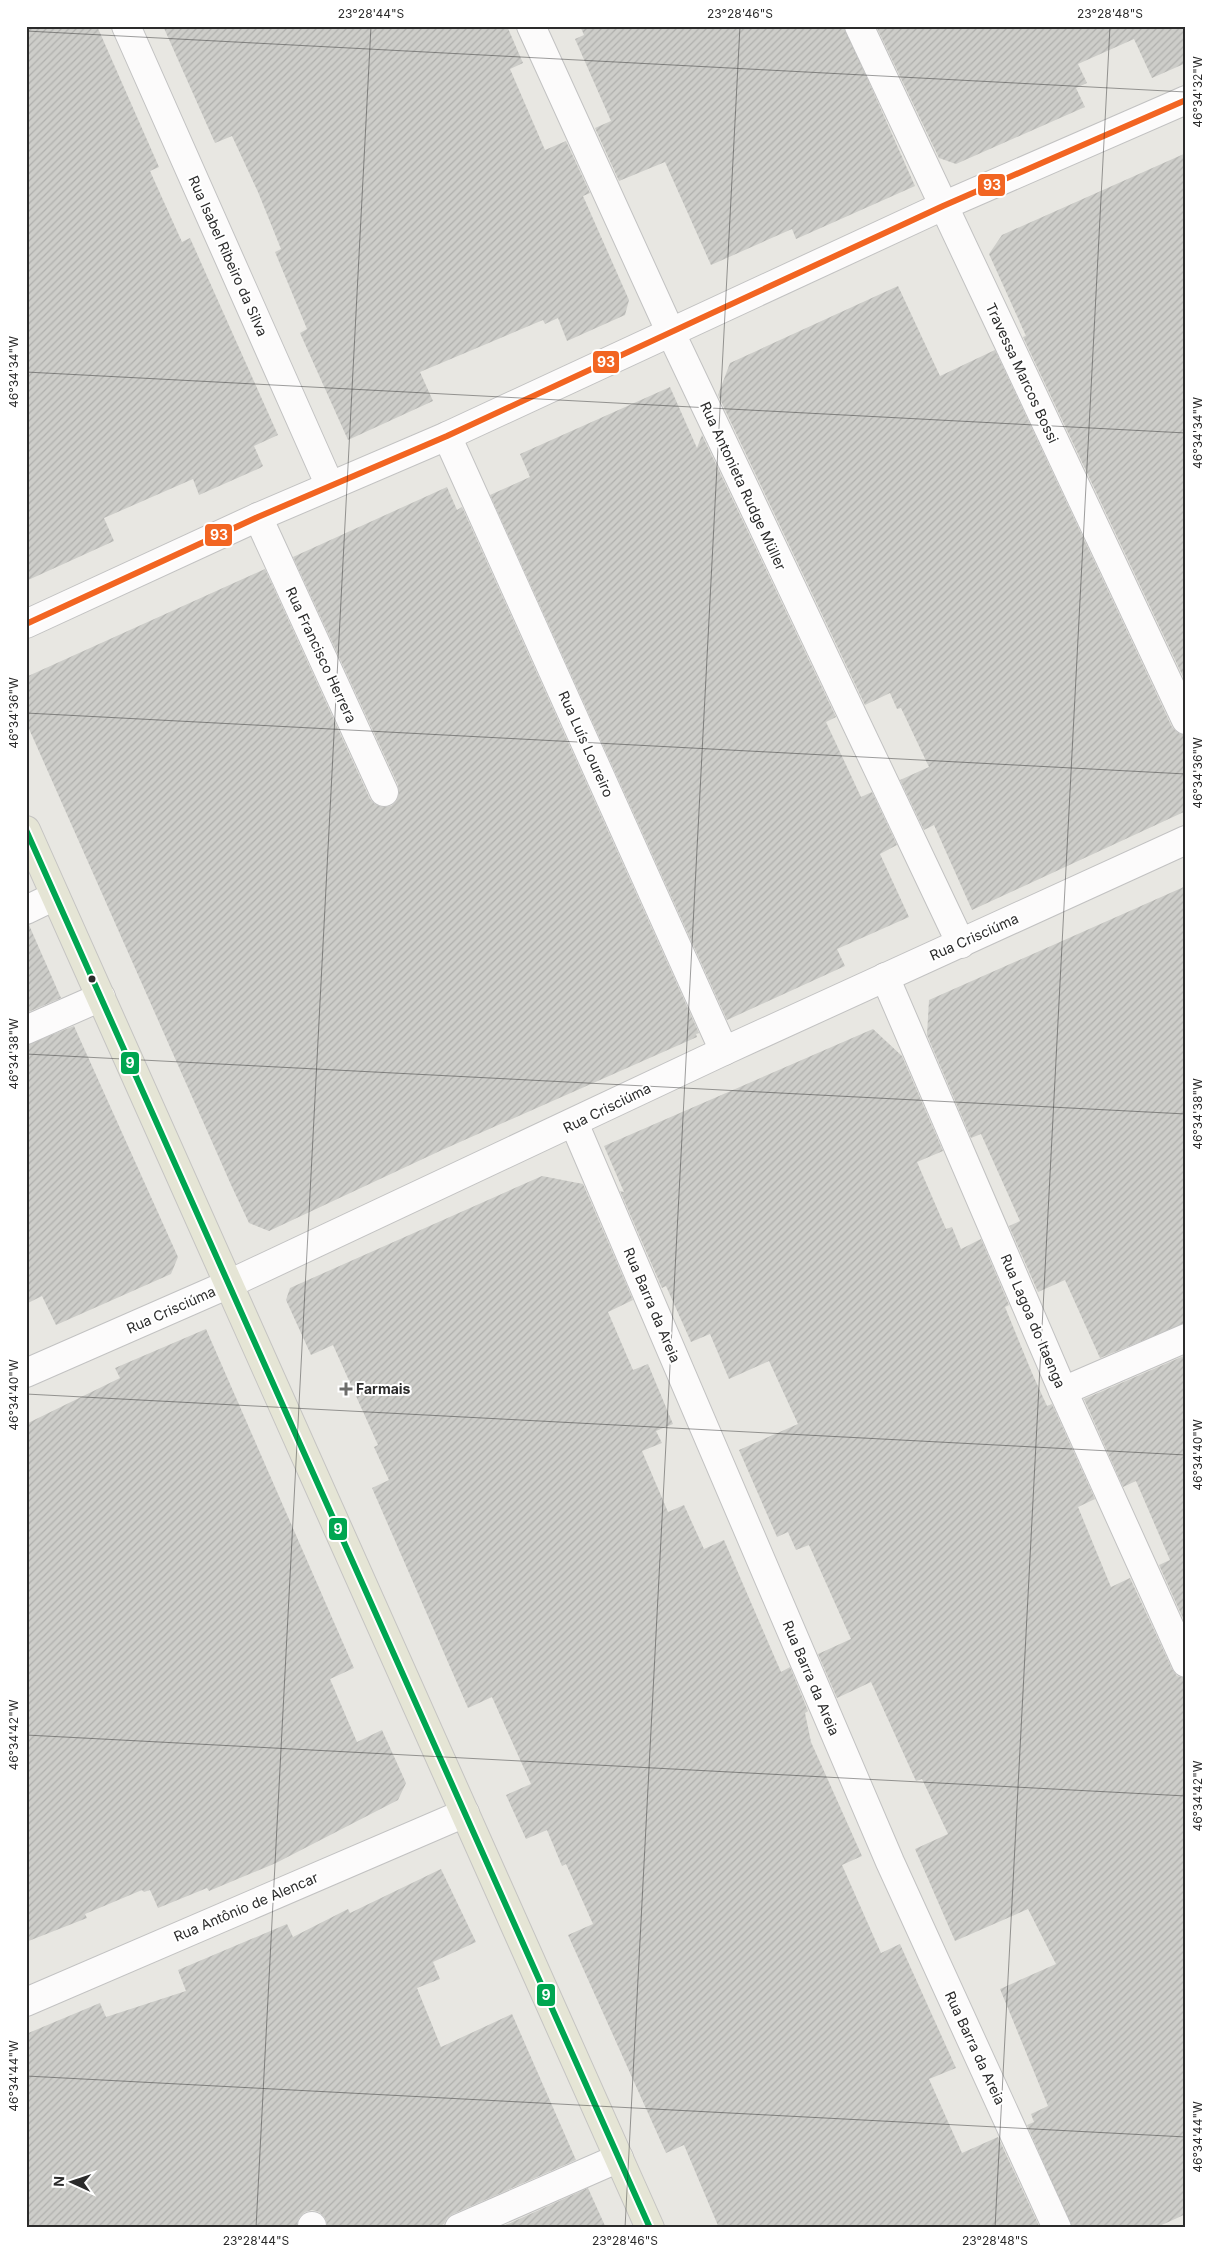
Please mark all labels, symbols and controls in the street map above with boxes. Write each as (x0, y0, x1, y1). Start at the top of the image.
text: 23°28'44"S (338, 6, 405, 21)
text: 23°28'46"S (707, 6, 773, 21)
text: 23°28'48"S (1077, 6, 1143, 21)
text: 46°34'32"W (1190, 56, 1205, 128)
street label: Rua Isabel Ribeiro da Silva (185, 173, 272, 339)
line badge: 93 (977, 173, 1006, 197)
text: 93 (983, 176, 1001, 193)
street label: Travessa Marcos Bossi (983, 300, 1062, 445)
text: 46°34'34"W (6, 336, 21, 408)
line badge: 93 (592, 350, 620, 374)
text: 93 (597, 353, 615, 370)
text: 46°34'34"W (1190, 397, 1205, 469)
street label: Rua Antonieta Rudge Müller (697, 399, 790, 573)
line badge: 93 (204, 523, 233, 547)
text: 93 (210, 526, 228, 543)
street label: Rua Francisco Herrera (283, 584, 360, 725)
text: 46°34'36"W (6, 677, 21, 749)
street label: Rua Luís Loureiro (555, 688, 618, 800)
text: 46°34'36"W (1190, 737, 1205, 809)
street label: Rua Crisciúma (927, 909, 1021, 964)
unlabelled marker (87, 974, 97, 984)
text: 46°34'38"W (6, 1018, 21, 1090)
line badge: 9 (120, 1051, 140, 1075)
text: 9 (125, 1054, 135, 1071)
text: 46°34'38"W (1190, 1078, 1205, 1150)
street label: Rua Crisciúma (560, 1079, 653, 1136)
street label: Rua Barra da Areia (621, 1245, 684, 1365)
street label: Rua Lagoa do Itaenga (997, 1251, 1069, 1390)
street label: Rua Crisciúma (124, 1282, 218, 1337)
text: 46°34'40"W (6, 1359, 21, 1431)
place label: Farmais (356, 1380, 411, 1397)
marker: Farmais (340, 1383, 352, 1395)
text: 46°34'40"W (1190, 1419, 1205, 1491)
line badge: 9 (328, 1517, 348, 1541)
text: 9 (333, 1520, 343, 1537)
street label: Rua Barra da Areia (780, 1618, 843, 1738)
text: 46°34'42"W (6, 1699, 21, 1771)
text: 46°34'42"W (1190, 1760, 1205, 1832)
street label: Rua Antônio de Alencar (171, 1868, 321, 1945)
line badge: 9 (536, 1983, 556, 2007)
text: 9 (541, 1986, 551, 2003)
street label: Rua Barra da Areia (942, 1988, 1009, 2107)
text: 46°34'44"W (6, 2040, 21, 2112)
text: 46°34'44"W (1190, 2101, 1205, 2173)
north arrow (48, 2156, 98, 2206)
text: N (50, 2176, 67, 2187)
text: 23°28'44"S (223, 2233, 290, 2248)
text: 23°28'46"S (592, 2233, 658, 2248)
text: 23°28'48"S (962, 2233, 1028, 2248)

